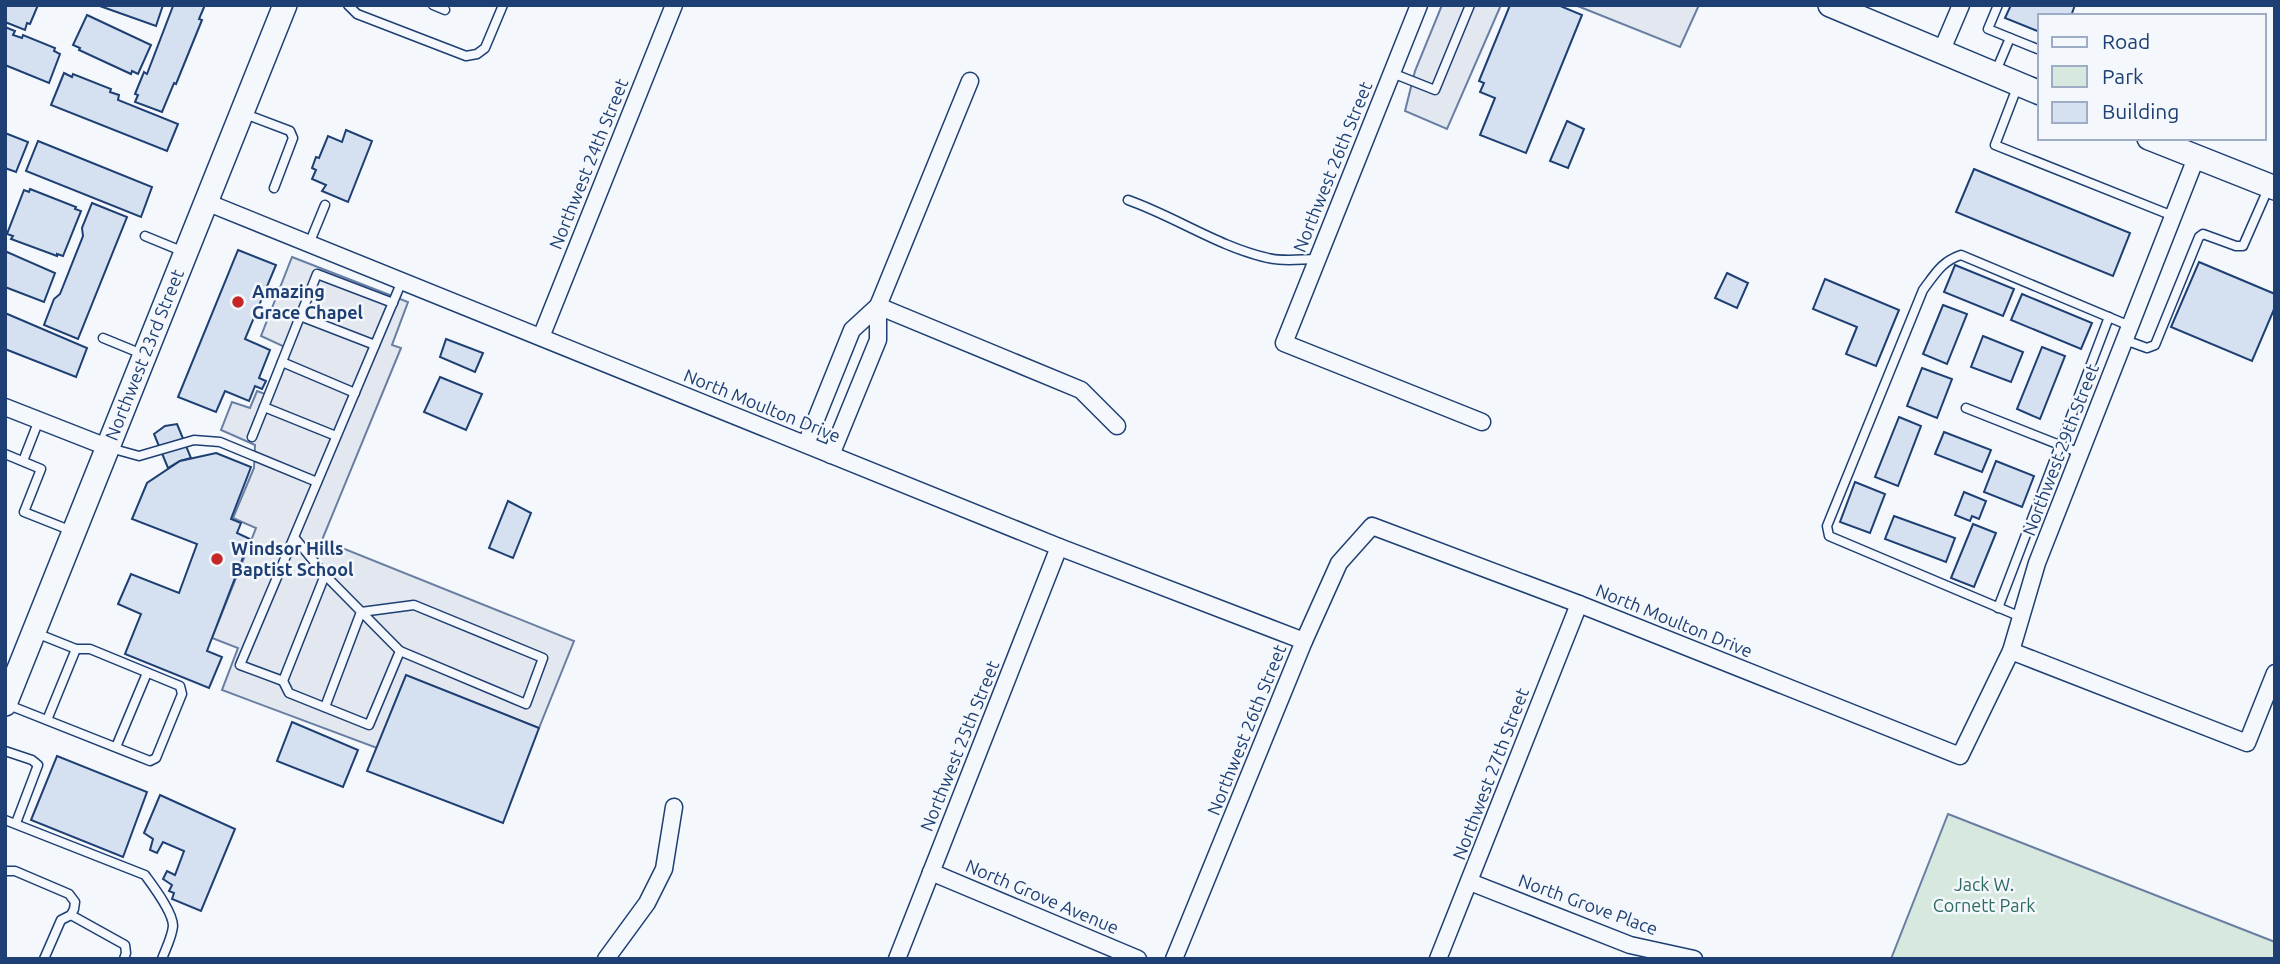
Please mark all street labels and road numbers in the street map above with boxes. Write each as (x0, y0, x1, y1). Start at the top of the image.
street label: Northwest 24th Street (545, 75, 632, 252)
street label: Northwest 26th Street (1289, 78, 1376, 255)
street label: Northwest 23rd Street (101, 266, 187, 443)
street label: Northwest 29th Street (2018, 361, 2102, 538)
street label: North Moulton Drive (681, 364, 844, 446)
street label: North Moulton Drive (1593, 579, 1756, 661)
street label: Northwest 26th Street (1203, 641, 1290, 818)
street label: Northwest 25th Street (916, 657, 1003, 834)
street label: Northwest 27th Street (1448, 685, 1532, 862)
street label: North Grove Avenue (963, 855, 1122, 937)
street label: North Grove Place (1516, 870, 1661, 939)

